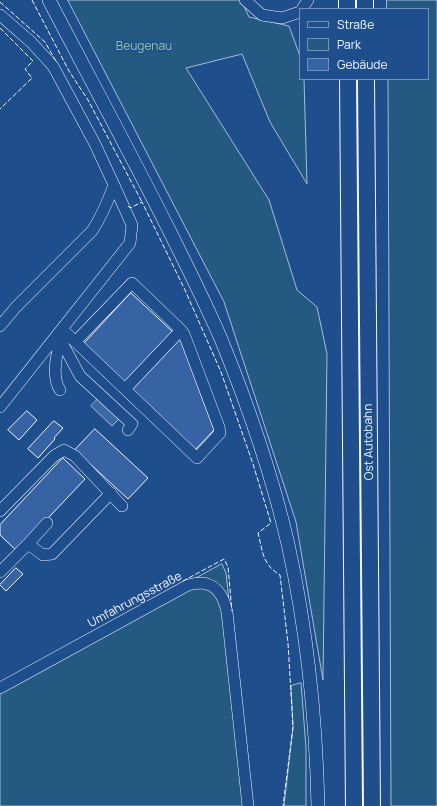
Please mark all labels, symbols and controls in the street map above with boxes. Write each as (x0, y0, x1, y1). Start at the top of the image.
legend (299, 8, 429, 80)
text: Straße (337, 16, 374, 33)
text: Park (337, 36, 361, 53)
park label: Beugenau (116, 40, 172, 54)
text: Gebäude (337, 56, 388, 73)
street label: Ost Autobahn (361, 404, 377, 480)
street label: Umfahrungsstraße (85, 569, 185, 631)

